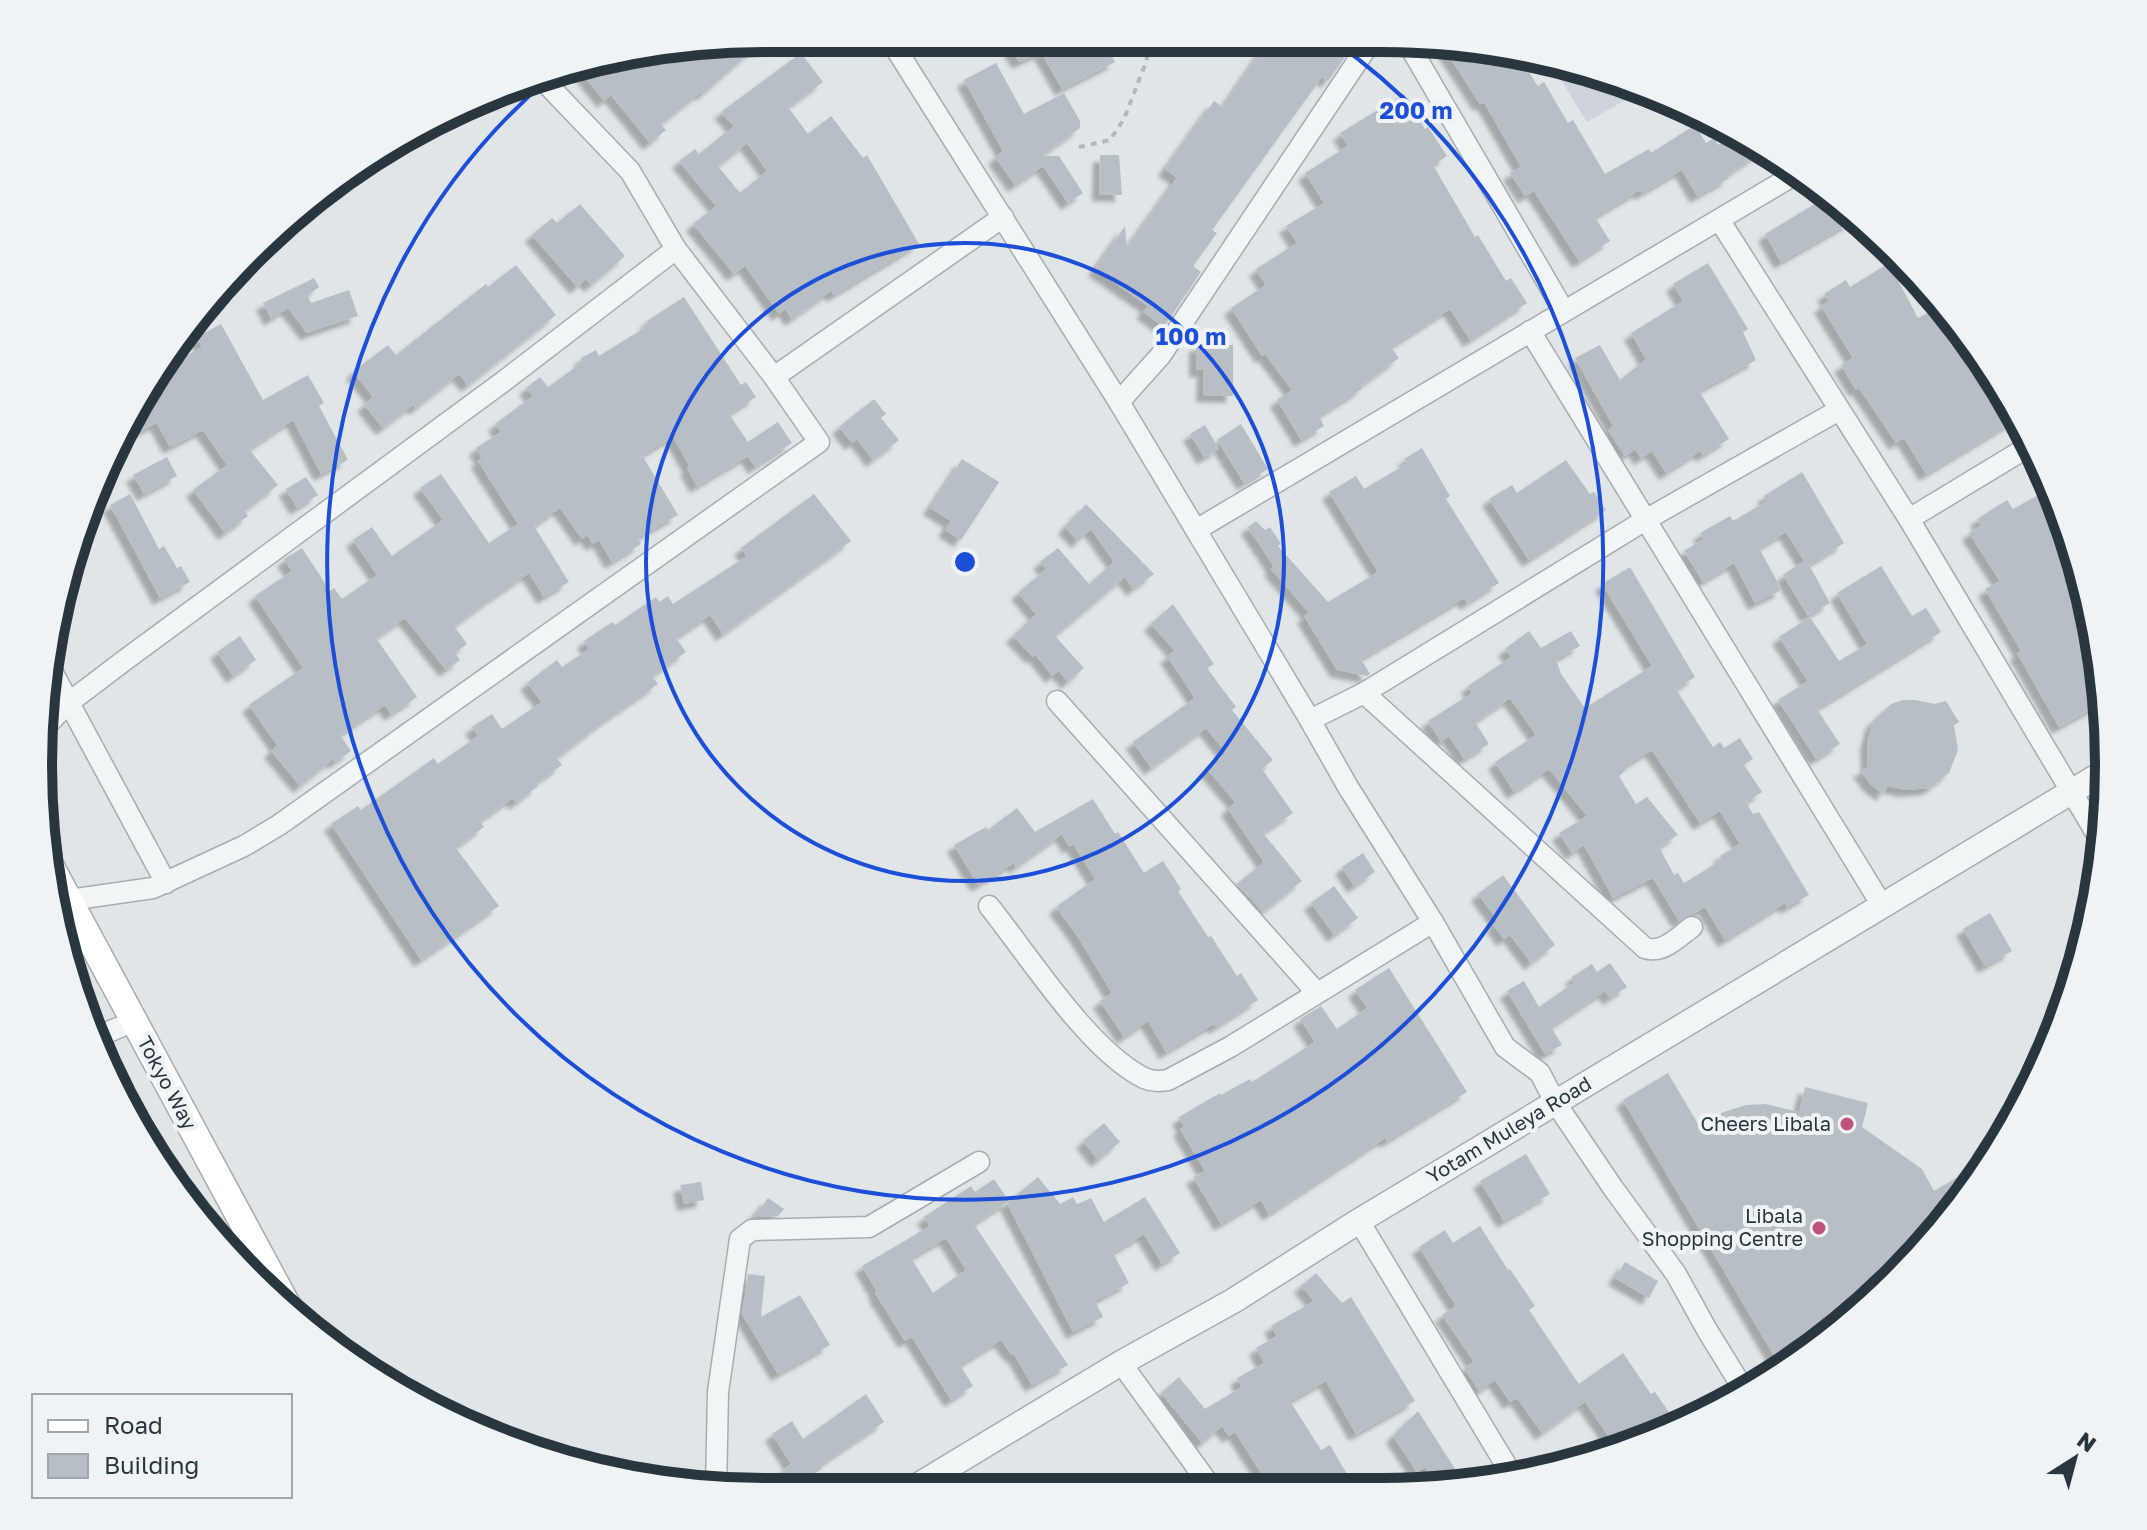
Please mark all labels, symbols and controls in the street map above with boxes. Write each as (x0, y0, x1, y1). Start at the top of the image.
text: 200 m (1380, 95, 1452, 124)
text: 100 m (1156, 321, 1226, 350)
centre of rings (951, 548, 979, 576)
street label: Tokyo Way (133, 1032, 203, 1133)
street label: Yotam Muleya Road (1422, 1070, 1595, 1188)
place label: Cheers Libala (1700, 1111, 1831, 1135)
marker: Cheers Libala (1838, 1115, 1856, 1133)
place label: Libala Shopping Centre (1642, 1203, 1803, 1250)
marker: Libala Shopping Centre (1810, 1219, 1828, 1237)
legend (32, 1394, 292, 1498)
text: Road (104, 1410, 163, 1439)
north arrow (2035, 1418, 2115, 1498)
text: N (2072, 1426, 2102, 1457)
text: Building (104, 1450, 199, 1479)

